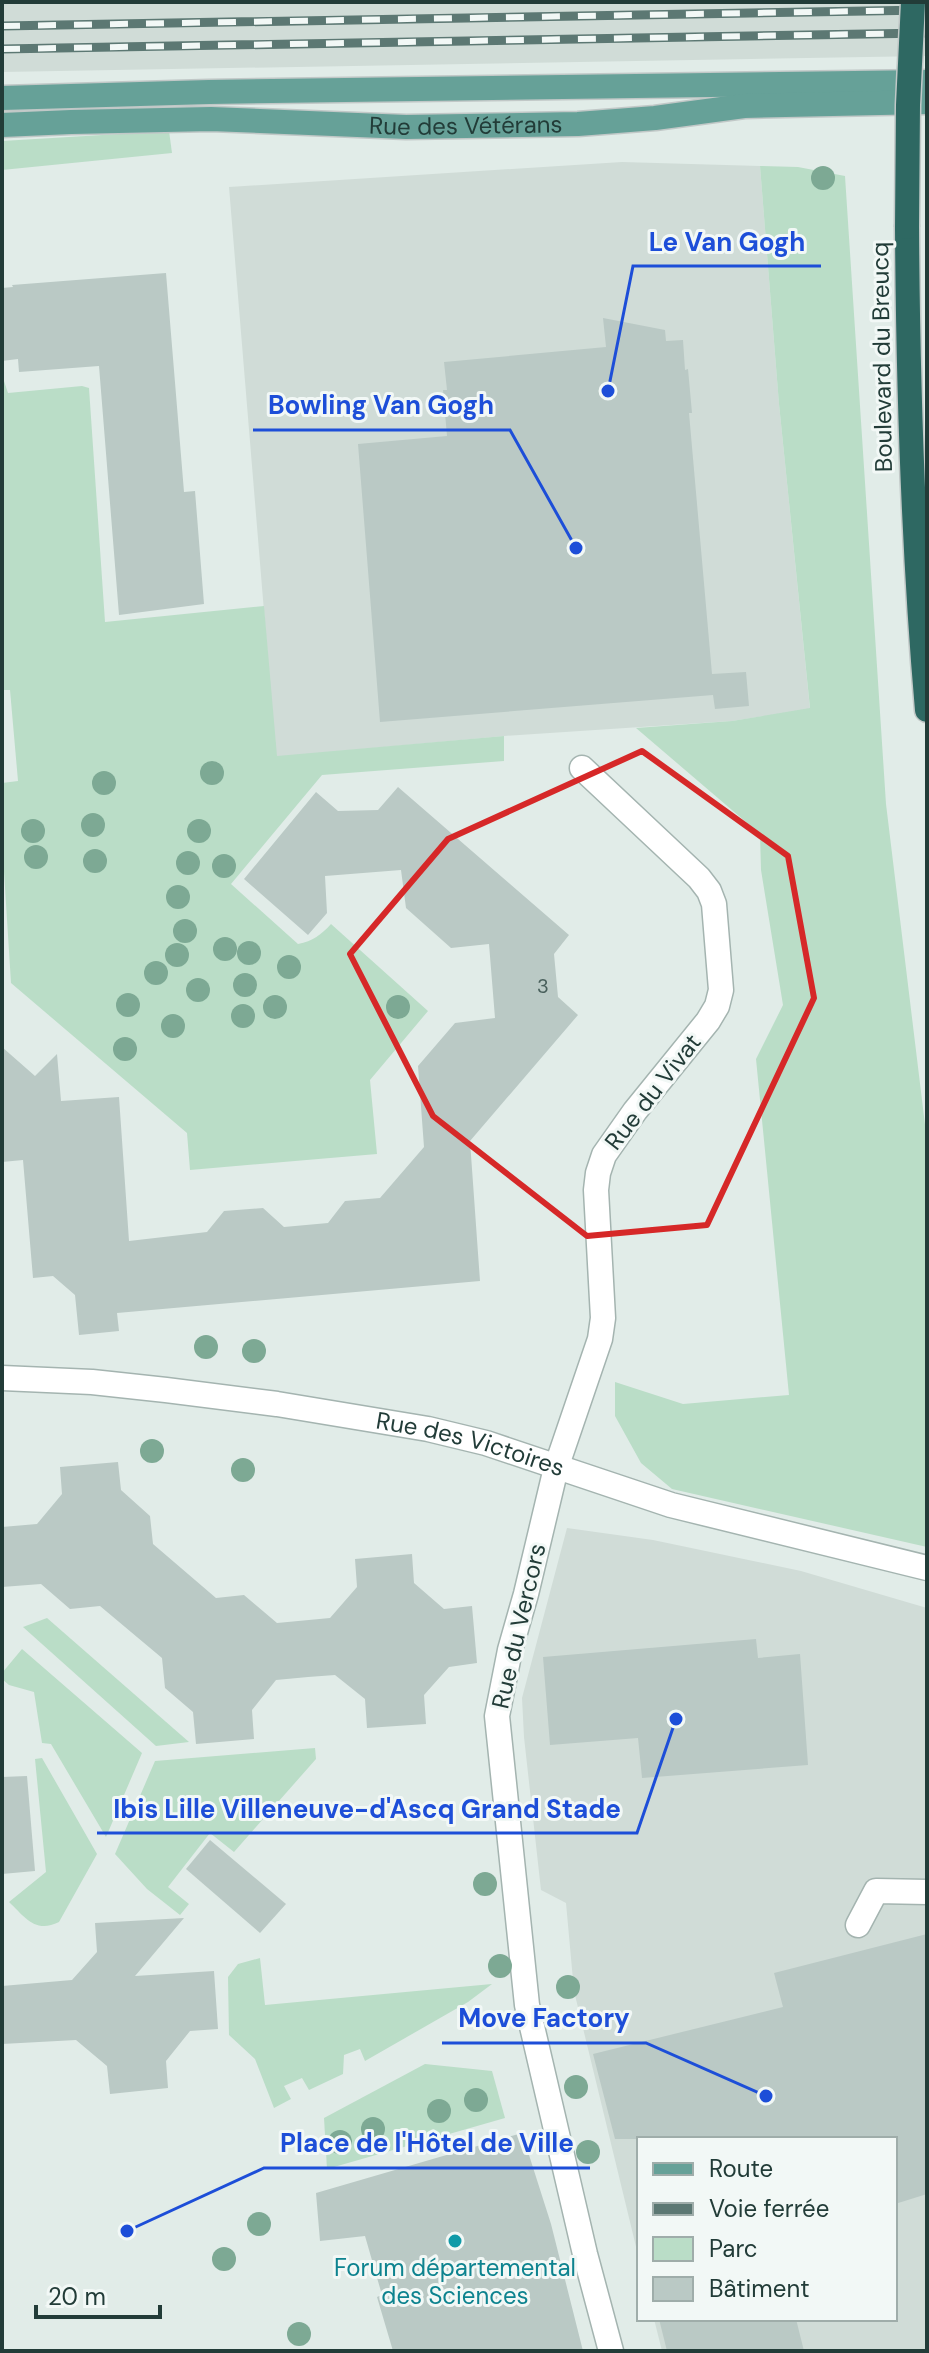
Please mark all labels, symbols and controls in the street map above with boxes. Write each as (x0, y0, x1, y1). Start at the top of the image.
street label: Rue des Vétérans (368, 108, 563, 142)
callout: Le Van Gogh (633, 216, 821, 266)
text: Le Van Gogh (649, 225, 805, 259)
street label: Boulevard du Breucq (864, 242, 899, 472)
callout: Bowling Van Gogh (253, 380, 510, 430)
text: Bowling Van Gogh (268, 388, 494, 422)
house number: 3 (537, 973, 549, 999)
street label: Rue du Vivat (598, 1027, 708, 1156)
street label: Rue des Victoires (374, 1405, 569, 1483)
street label: Rue du Vercors (484, 1540, 553, 1712)
callout: Ibis Lille Villeneuve-d'Ascq Grand Stade (97, 1783, 637, 1833)
text: Ibis Lille Villeneuve-d'Ascq Grand Stade (113, 1792, 621, 1826)
callout: Move Factory (442, 1993, 646, 2043)
text: Move Factory (458, 2001, 630, 2035)
callout: Place de l'Hôtel de Ville (264, 2118, 590, 2168)
text: Place de l'Hôtel de Ville (280, 2126, 574, 2160)
legend (637, 2137, 897, 2321)
text: Route (709, 2153, 773, 2184)
text: Voie ferrée (709, 2193, 829, 2224)
marker: Forum départemental des Sciences (446, 2232, 464, 2250)
text: Parc (709, 2233, 758, 2264)
place label: Forum départemental des Sciences (334, 2252, 576, 2311)
scale bar (36, 2269, 160, 2319)
text: Bâtiment (709, 2273, 810, 2304)
text: 20 m (48, 2281, 106, 2312)

